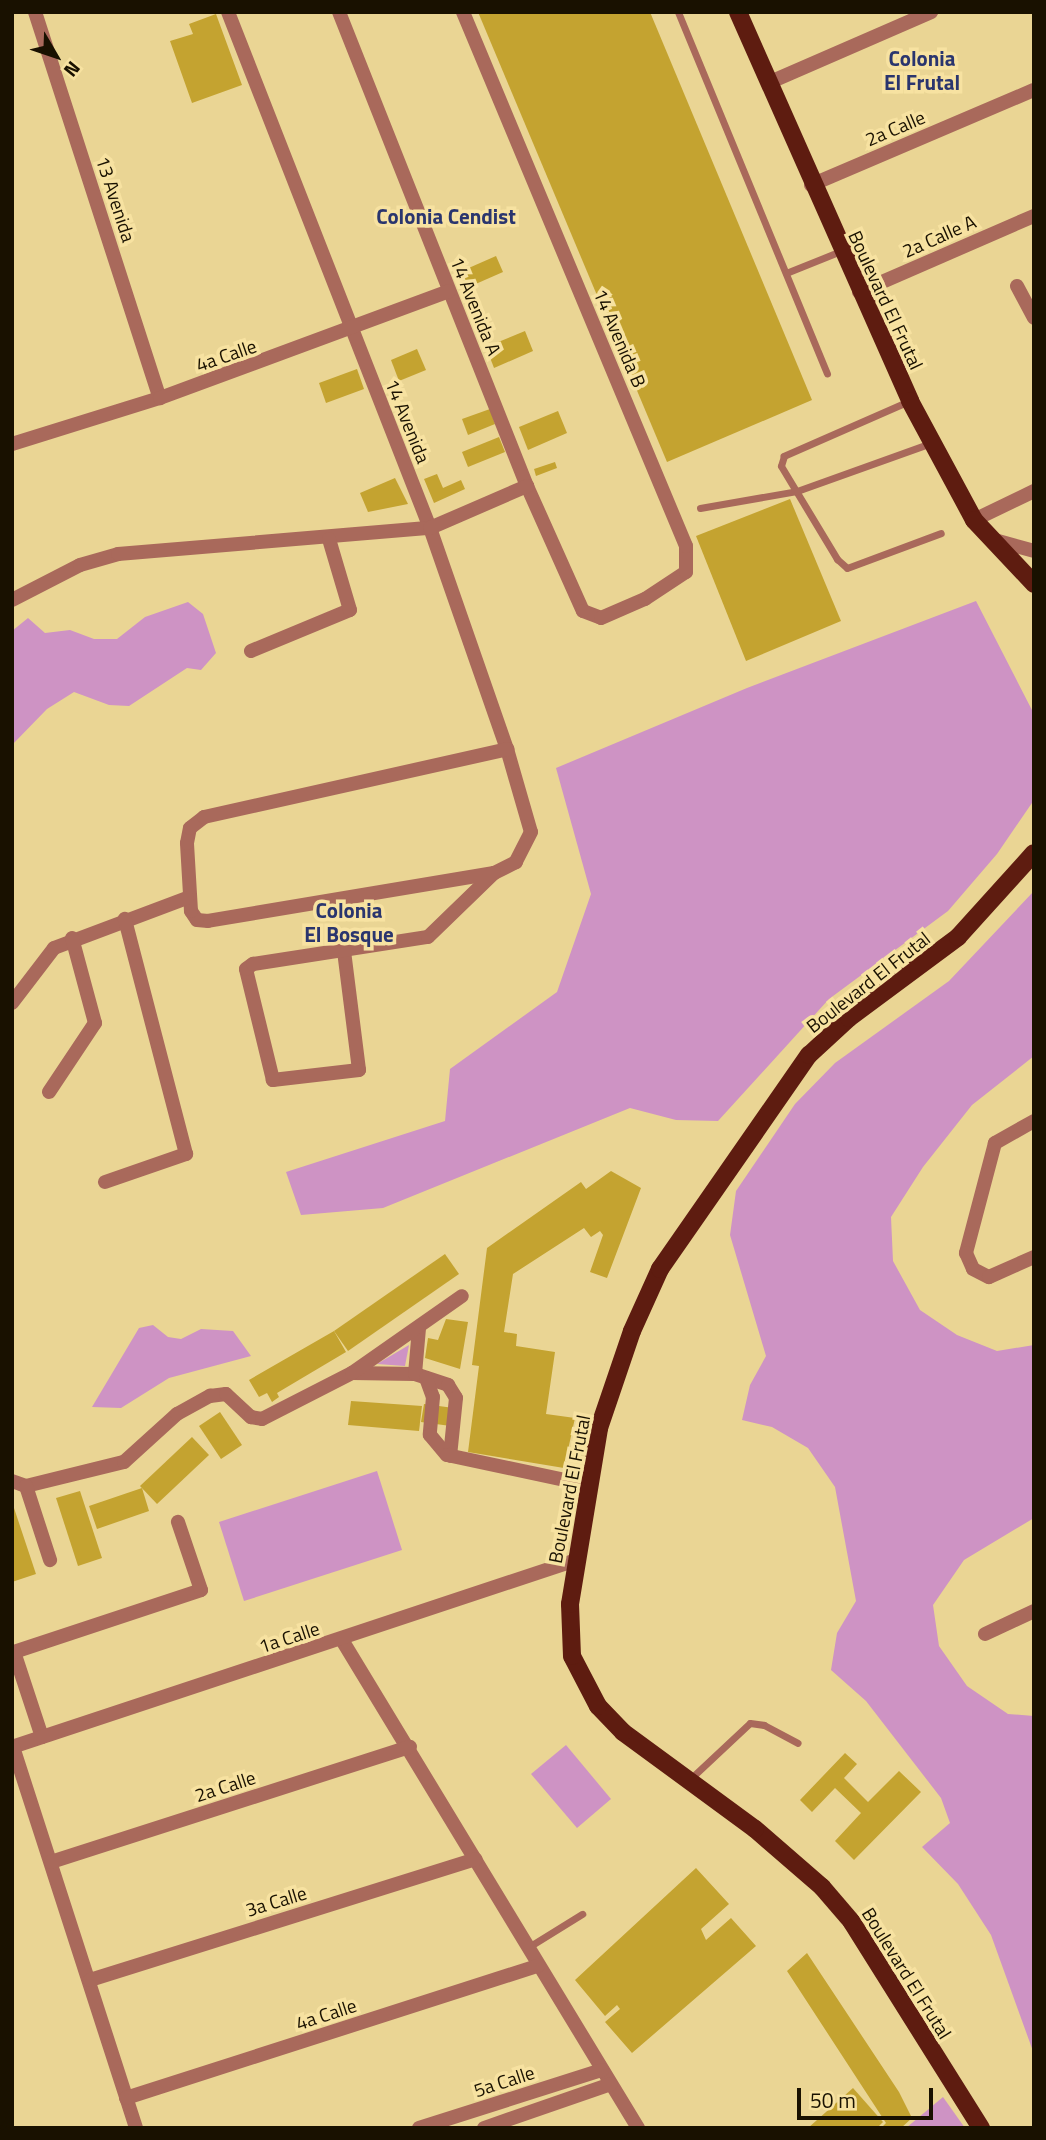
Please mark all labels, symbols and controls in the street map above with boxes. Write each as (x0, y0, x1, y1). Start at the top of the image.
north arrow (21, 21, 91, 91)
district label: Colonia El Frutal (884, 45, 960, 95)
text: N (57, 55, 88, 84)
street label: 2a Calle (862, 105, 928, 151)
street label: 13 Avenida (91, 153, 141, 245)
district label: Colonia Cendist (376, 203, 516, 229)
street label: 2a Calle A (899, 210, 979, 262)
street label: Boulevard El Frutal (844, 227, 928, 373)
street label: 14 Avenida A (446, 253, 506, 359)
street label: 14 Avenida B (589, 285, 651, 391)
street label: 4a Calle (193, 334, 259, 376)
street label: 14 Avenida (381, 375, 435, 467)
district label: Colonia El Bosque (304, 897, 394, 947)
street label: Boulevard El Frutal (802, 927, 934, 1037)
street label: Boulevard El Frutal (543, 1413, 595, 1565)
street label: 1a Calle (256, 1616, 322, 1658)
street label: 2a Calle (192, 1765, 258, 1807)
street label: 3a Calle (243, 1881, 309, 1921)
street label: Boulevard El Frutal (857, 1903, 957, 2043)
street label: 4a Calle (293, 1993, 359, 2035)
street label: 5a Calle (471, 2060, 537, 2102)
scale bar (801, 2074, 937, 2118)
text: 50 m (810, 2084, 856, 2116)

